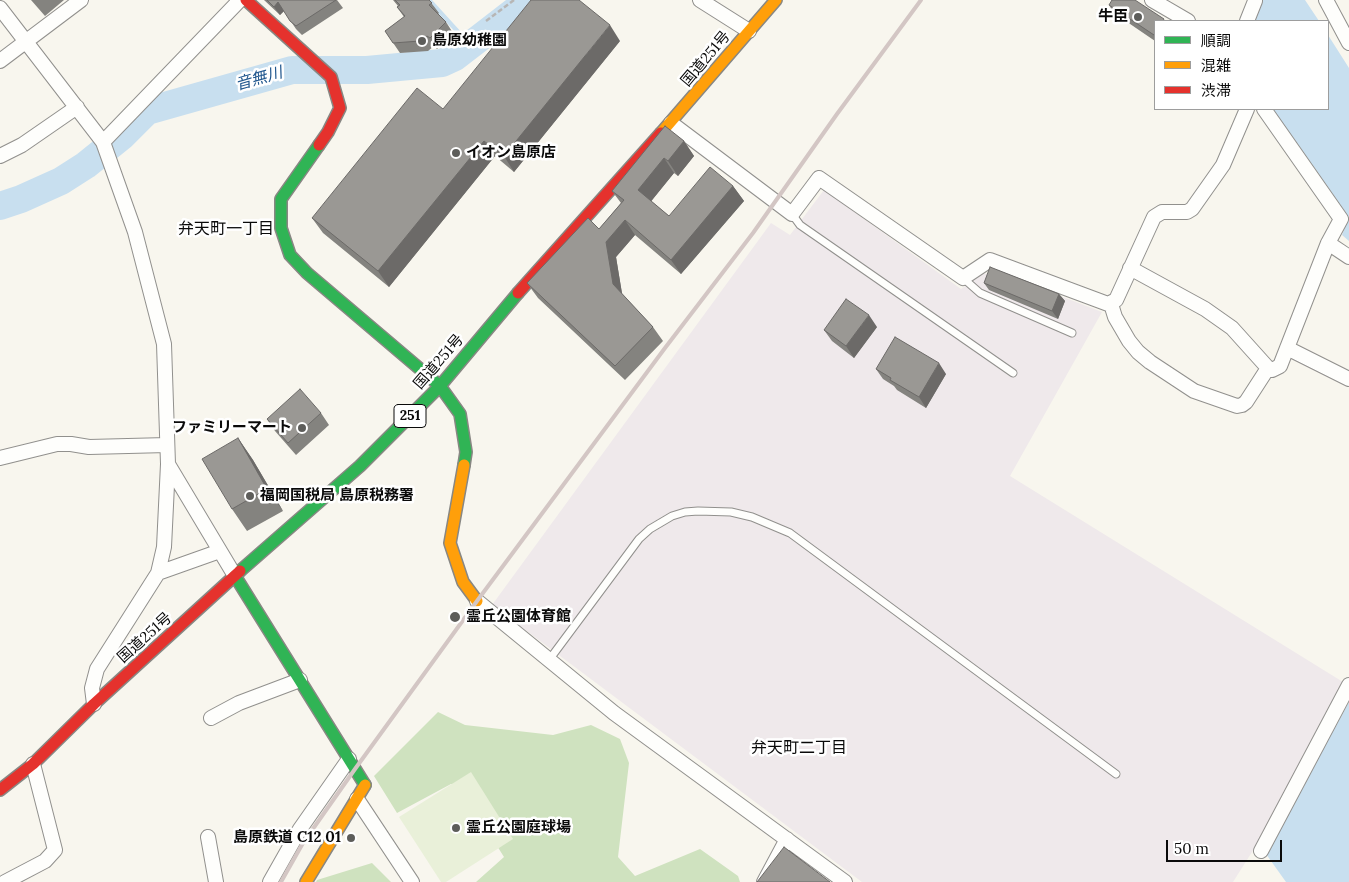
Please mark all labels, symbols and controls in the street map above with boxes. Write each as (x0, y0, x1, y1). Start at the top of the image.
place label: 牛臣 (1098, 8, 1128, 26)
marker: 牛臣 (1132, 11, 1144, 23)
legend (1154, 20, 1329, 110)
street label: 国道251号 (678, 28, 734, 90)
text: 順調 (1201, 31, 1231, 50)
place label: 島原幼稚園 (432, 32, 507, 50)
marker: 島原幼稚園 (416, 35, 428, 47)
text: 混雑 (1201, 56, 1231, 75)
water label: 音無川 (233, 63, 285, 95)
text: 渋滞 (1201, 81, 1231, 100)
place label: イオン島原店 (466, 144, 556, 162)
marker: イオン島原店 (450, 147, 462, 159)
district label: 弁天町一丁目 (178, 219, 274, 239)
street label: 国道251号 (410, 331, 468, 393)
road number: 251 (394, 404, 426, 428)
place label: ファミリーマート (172, 419, 292, 437)
marker: ファミリーマート (296, 422, 308, 434)
place label: 福岡国税局 島原税務署 (260, 487, 414, 505)
marker: 福岡国税局 島原税務署 (244, 490, 256, 502)
place label: 霊丘公園体育館 (466, 608, 571, 626)
street label: 国道251号 (114, 609, 176, 667)
marker: 霊丘公園体育館 (448, 610, 462, 624)
district label: 弁天町二丁目 (751, 738, 847, 758)
place label: 霊丘公園庭球場 (466, 819, 571, 837)
marker: 霊丘公園庭球場 (450, 822, 462, 834)
place label: 島原鉄道 C12 01 (233, 829, 341, 847)
scale bar (1169, 830, 1285, 862)
marker: 島原鉄道 C12 01 (345, 832, 357, 844)
text: 50 m (1174, 839, 1209, 858)

